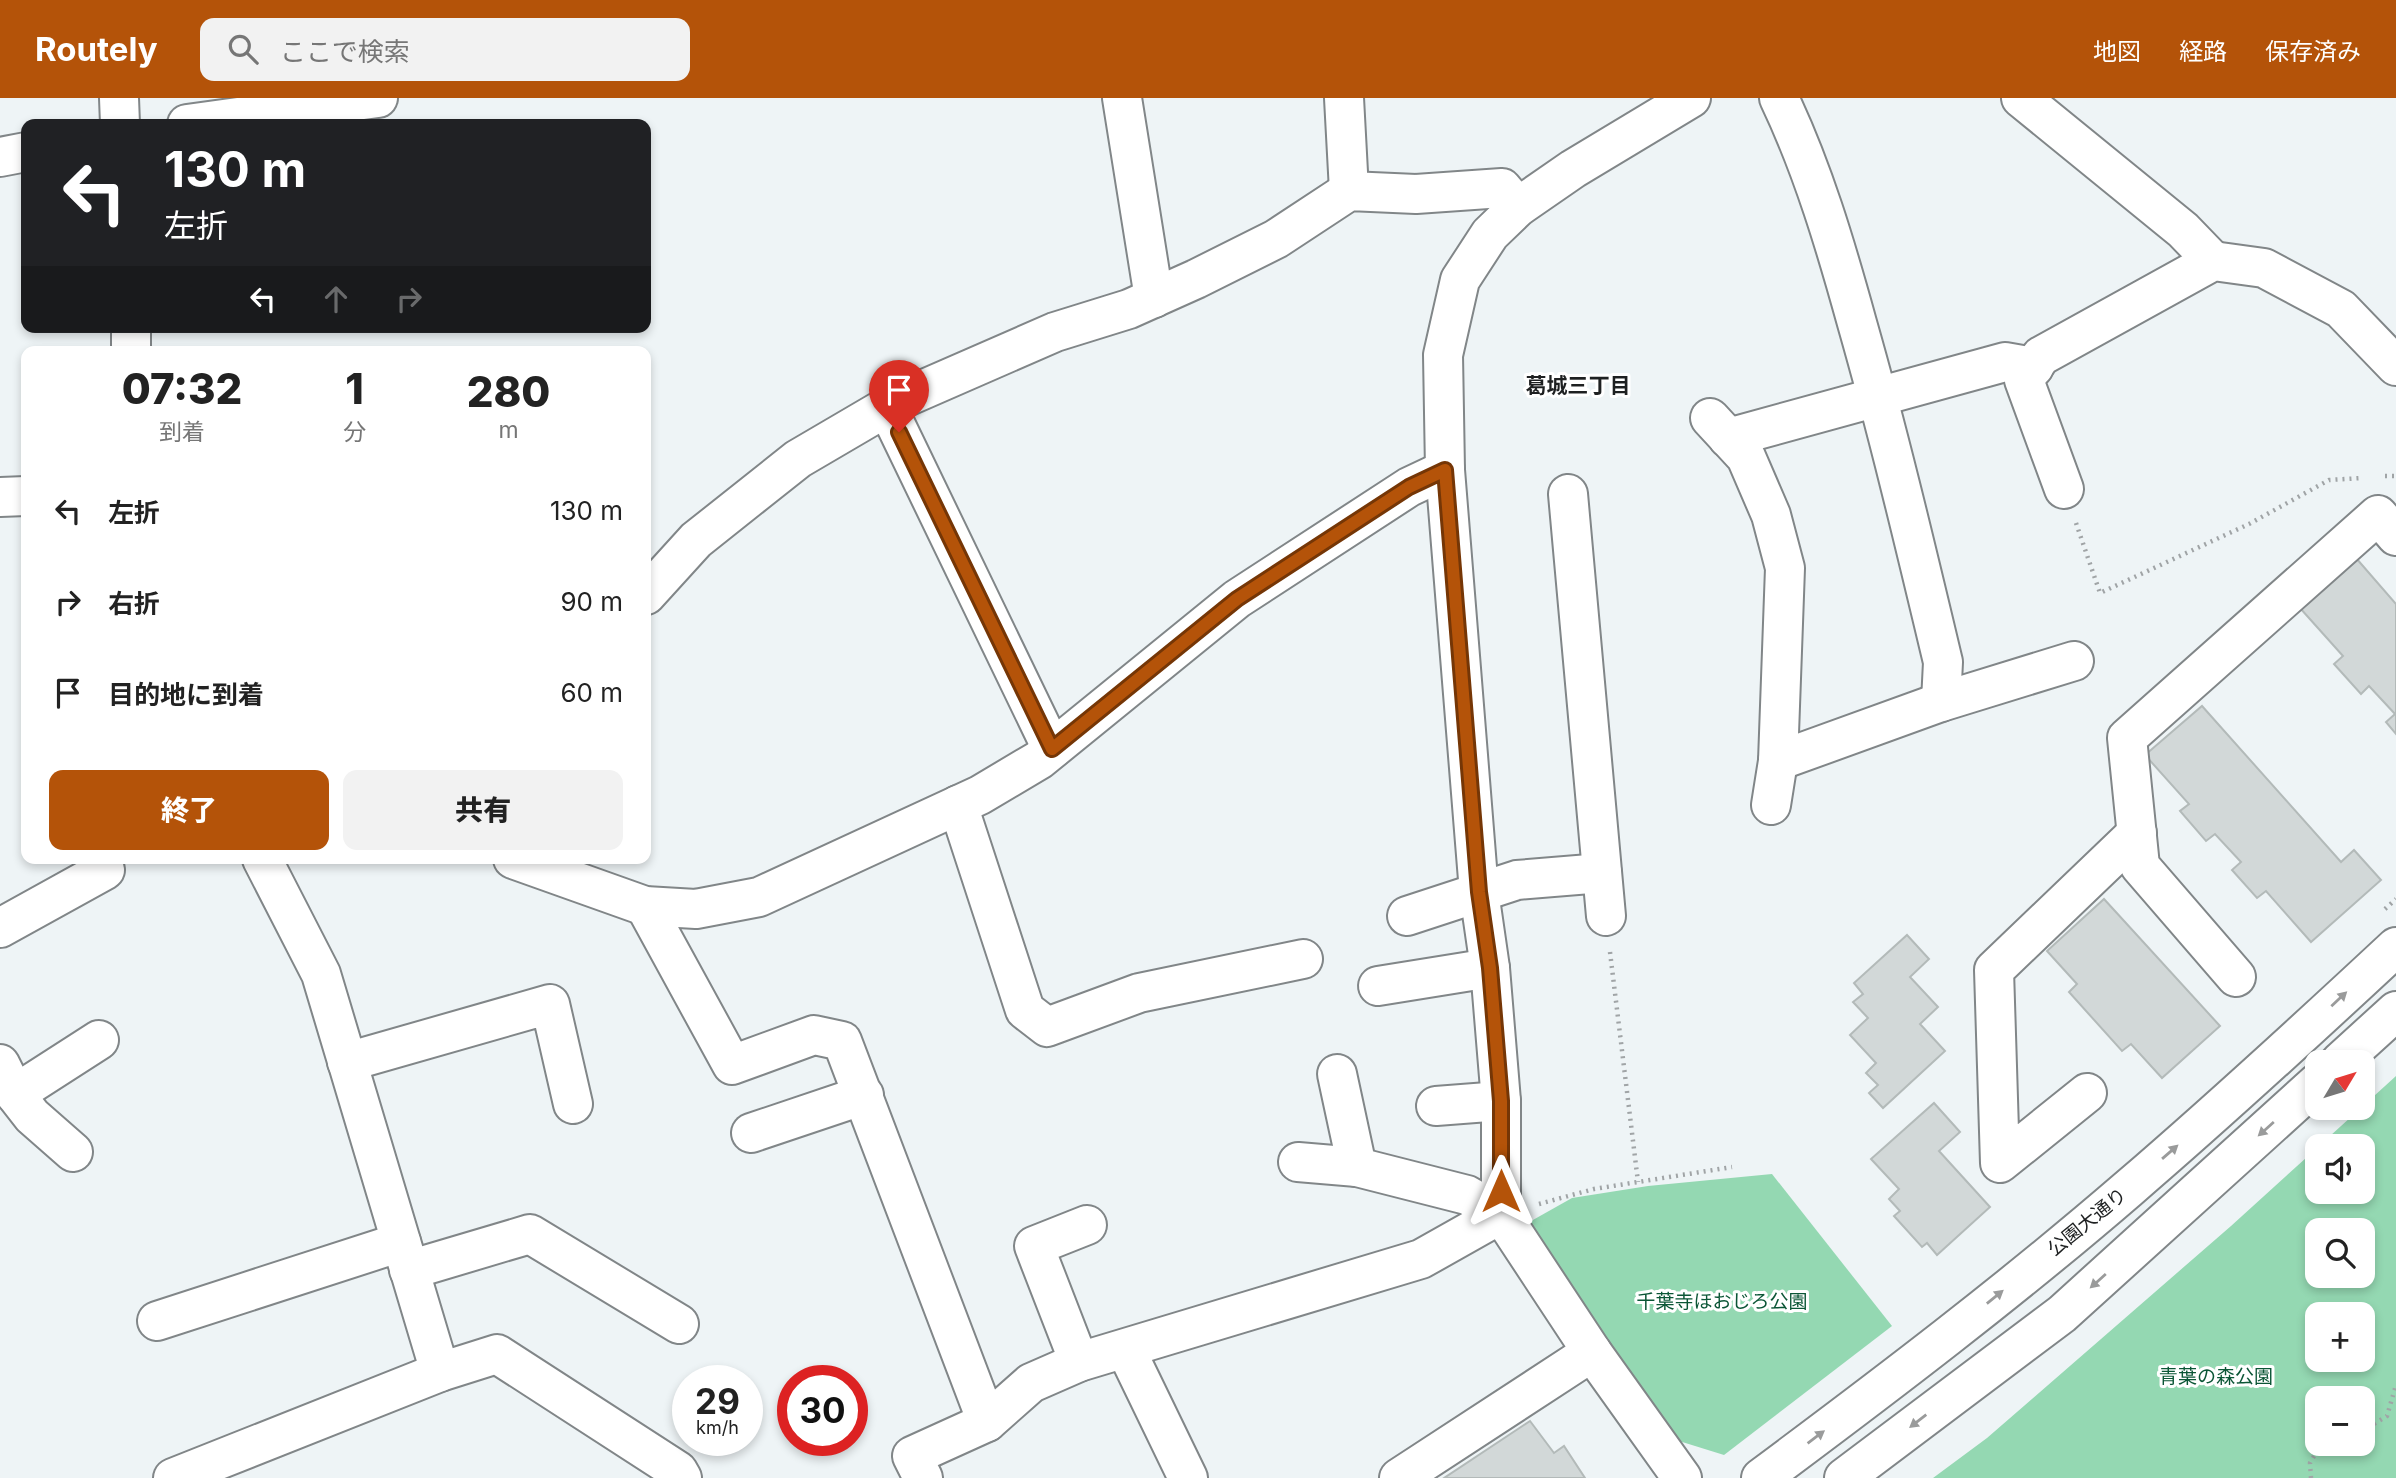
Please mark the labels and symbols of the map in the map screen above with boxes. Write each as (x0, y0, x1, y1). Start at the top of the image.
pin (869, 360, 929, 432)
district label: 葛城三丁目 (1526, 373, 1631, 398)
one-way arrow (2330, 992, 2347, 1008)
north arrow (2305, 1050, 2375, 1120)
one-way arrow (2258, 1120, 2275, 1136)
one-way arrow (2162, 1145, 2179, 1160)
position arrow (1464, 1154, 1538, 1228)
street label: 公園大通り (2043, 1183, 2131, 1261)
one-way arrow (2090, 1273, 2107, 1289)
park label: 千葉寺ほおじろ公園 (1636, 1290, 1808, 1313)
one-way arrow (1986, 1290, 2004, 1304)
speed limit sign: 30 (777, 1365, 868, 1456)
park label: 青葉の森公園 (2159, 1365, 2273, 1388)
one-way arrow (1909, 1413, 1927, 1427)
one-way arrow (1807, 1430, 1825, 1444)

